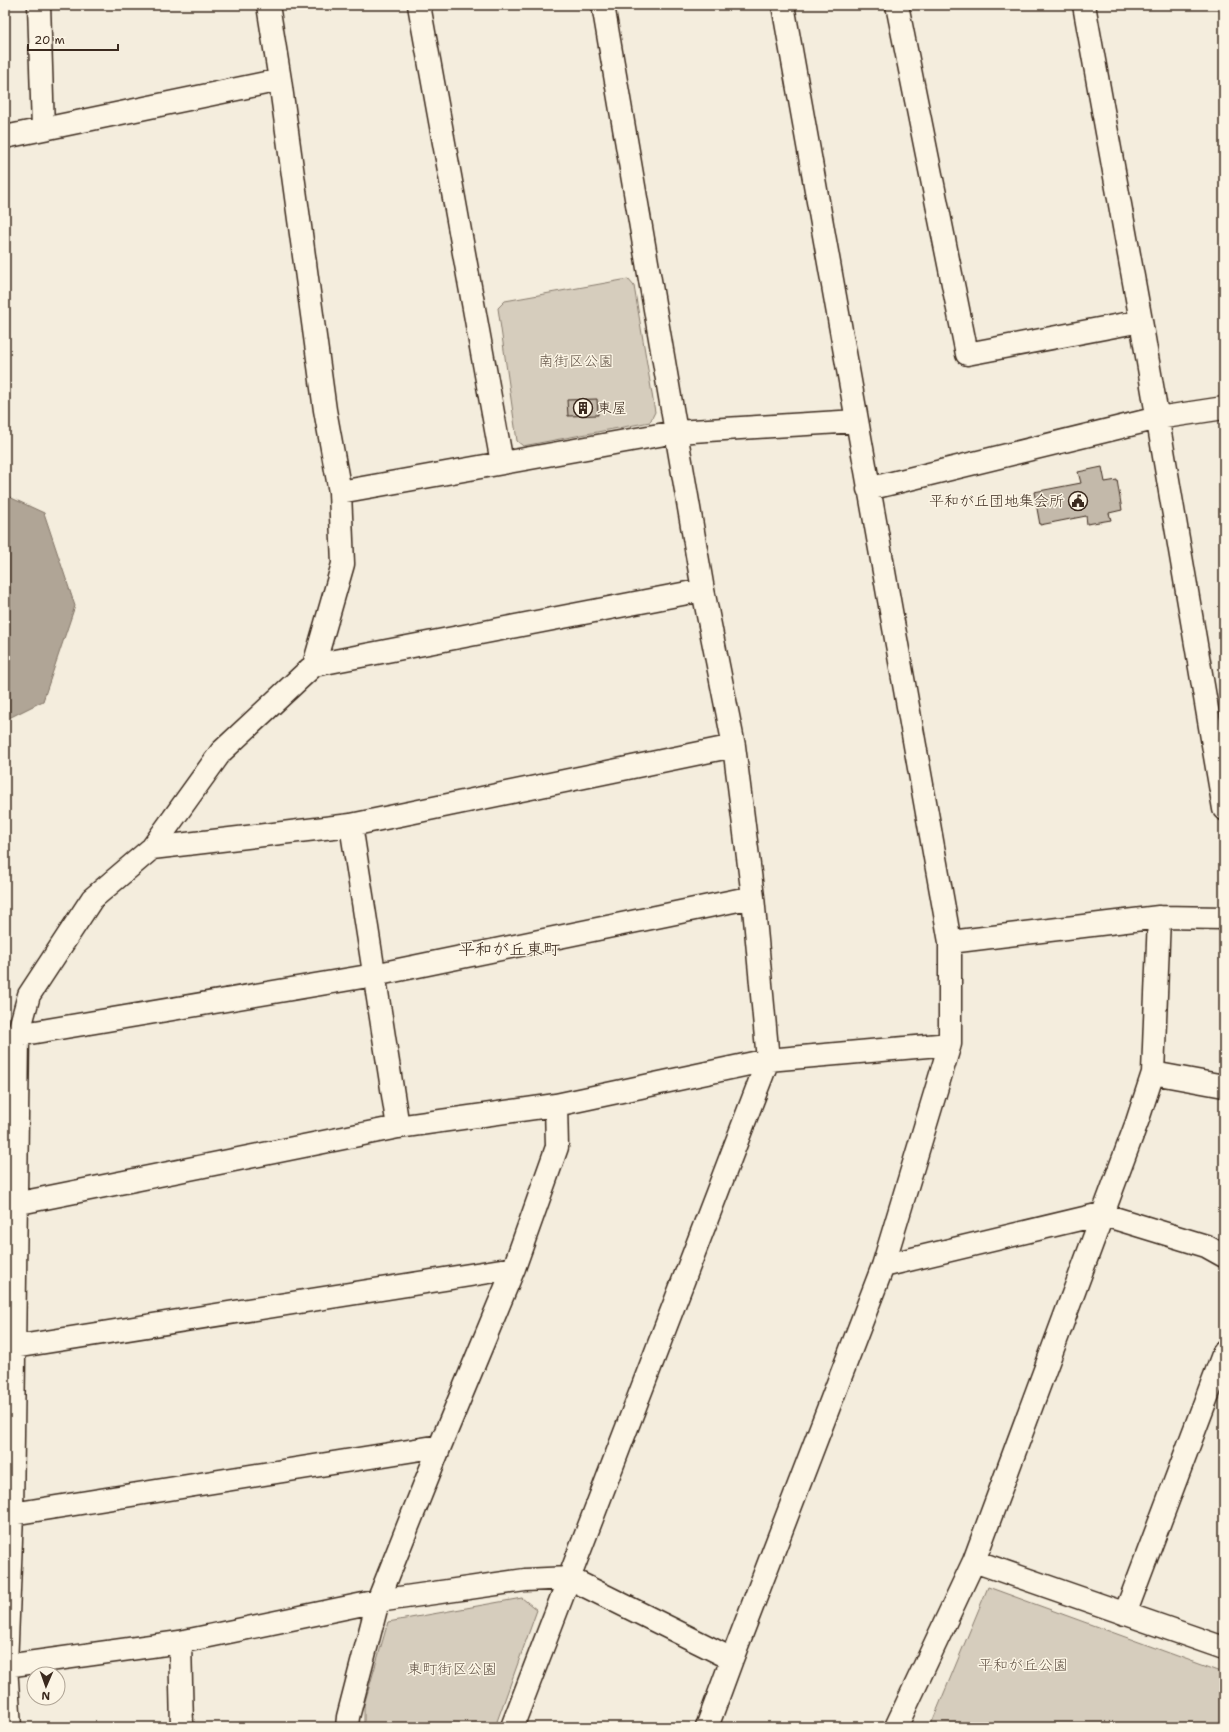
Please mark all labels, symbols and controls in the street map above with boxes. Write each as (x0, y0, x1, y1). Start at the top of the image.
scale bar (28, 26, 118, 52)
text: 20 m (34, 32, 65, 48)
park label: 南街区公園 (538, 351, 614, 371)
building icon: 東屋 (572, 397, 594, 419)
place label: 東屋 (597, 398, 627, 418)
public building icon: 平和が丘団地集会所 (1067, 490, 1089, 512)
place label: 平和が丘団地集会所 (929, 491, 1064, 511)
district label: 平和が丘東町 (458, 938, 560, 960)
park label: 平和が丘公園 (978, 1655, 1068, 1675)
park label: 東町街区公園 (407, 1659, 497, 1679)
north arrow (26, 1666, 66, 1706)
text: N (41, 1688, 50, 1703)

